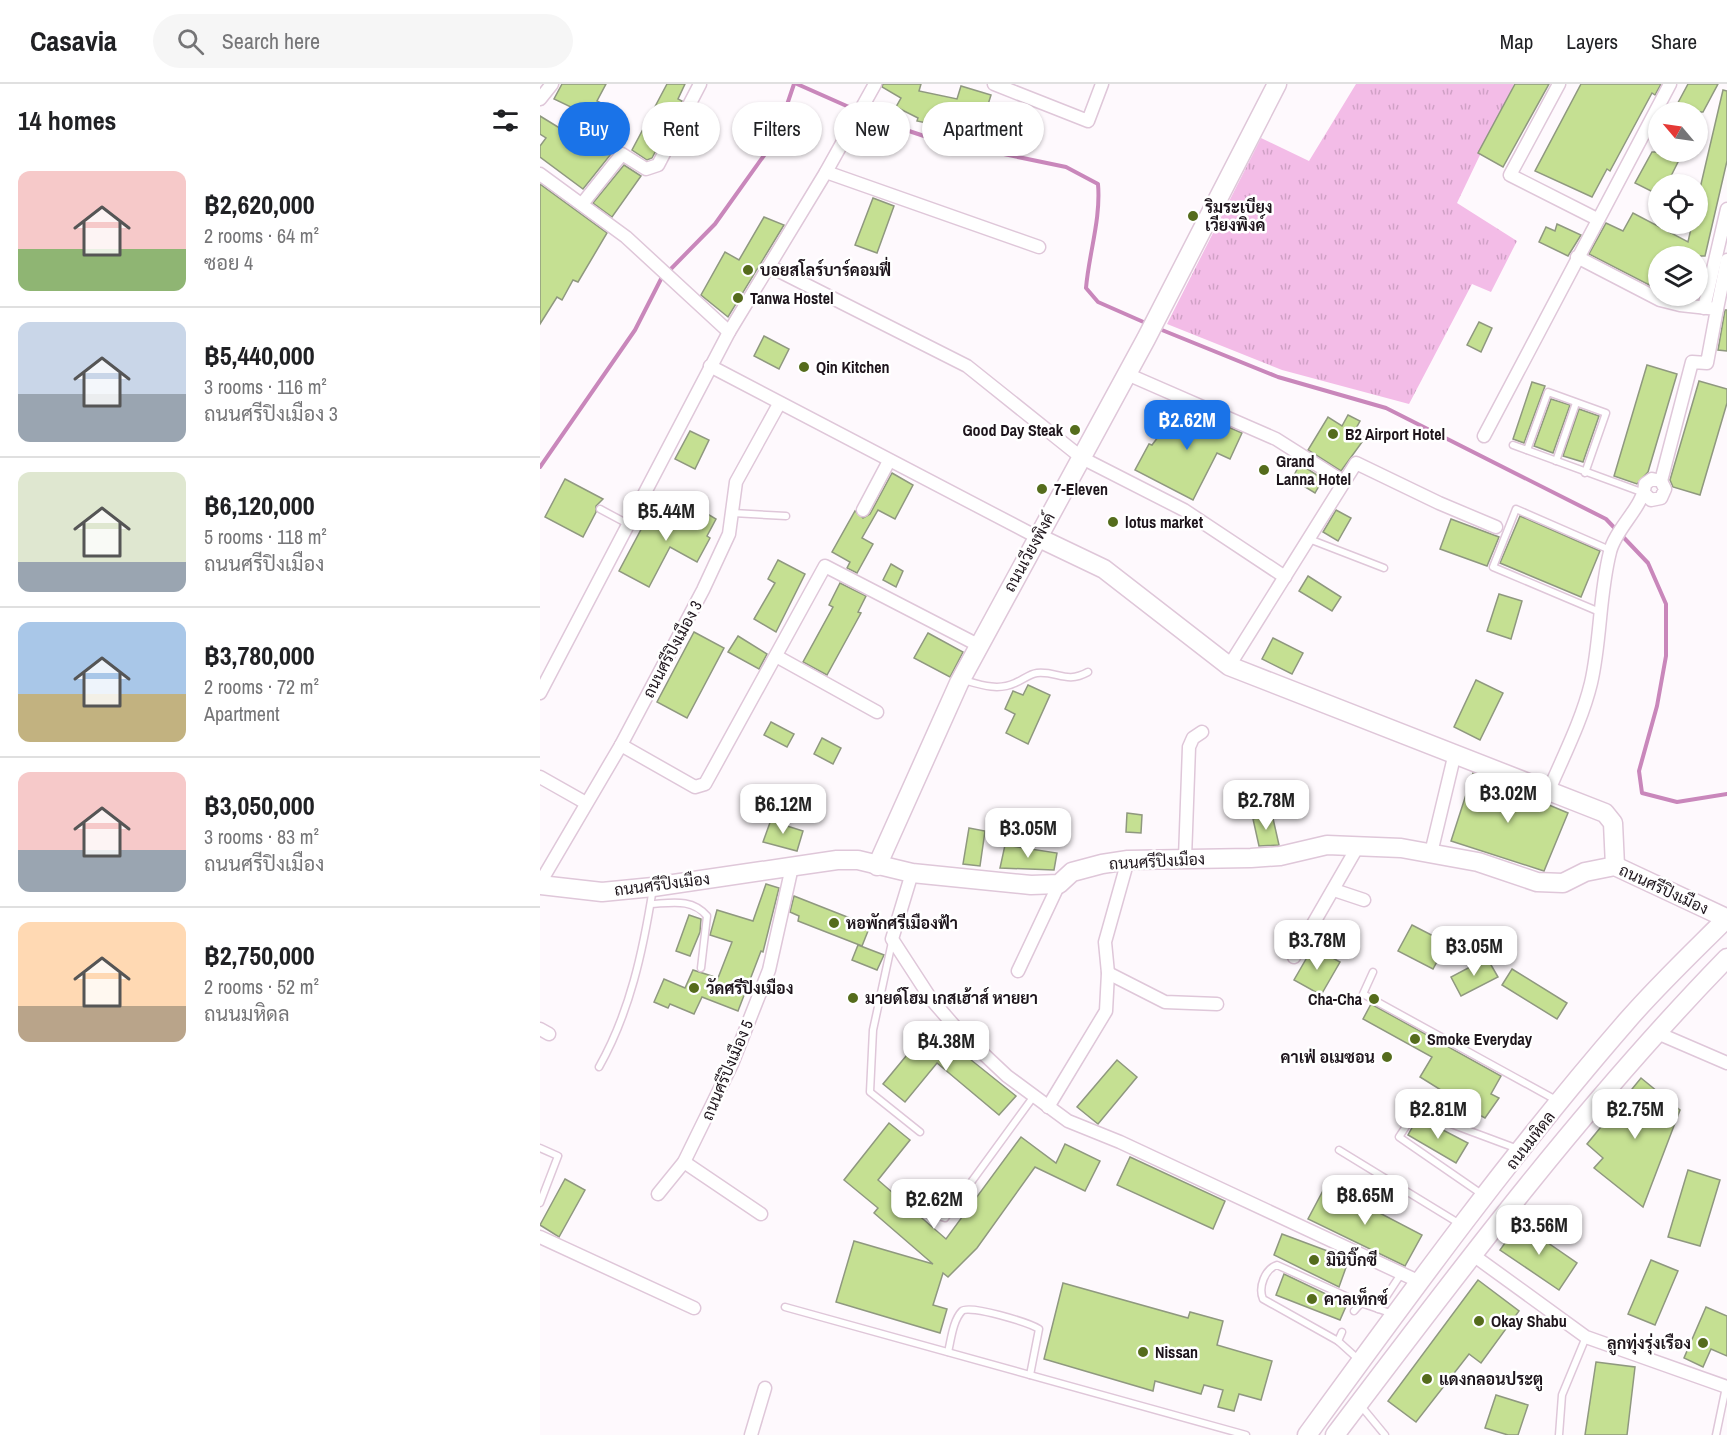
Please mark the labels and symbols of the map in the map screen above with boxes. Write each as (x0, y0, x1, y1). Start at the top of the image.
north arrow (1648, 102, 1708, 162)
place label: ริมระเบียง เวียงพิงค์ (1204, 196, 1273, 236)
marker: ริมระเบียง เวียงพิงค์ (1186, 209, 1200, 223)
place label: บอยสโลร์บาร์คอมฟี่ (760, 256, 891, 281)
marker: บอยสโลร์บาร์คอมฟี่ (741, 263, 755, 277)
place label: Tanwa Hostel (750, 287, 834, 309)
marker: Tanwa Hostel (731, 291, 745, 305)
place label: Qin Kitchen (816, 356, 890, 378)
marker: Qin Kitchen (797, 360, 811, 374)
pin: ฿2.62M (1138, 400, 1236, 451)
place label: Good Day Steak (962, 419, 1064, 441)
marker: Good Day Steak (1068, 423, 1082, 437)
place label: B2 Airport Hotel (1345, 423, 1445, 445)
marker: B2 Airport Hotel (1326, 427, 1340, 441)
place label: Grand Lanna Hotel (1276, 450, 1351, 490)
marker: Grand Lanna Hotel (1257, 463, 1271, 477)
place label: 7-Eleven (1054, 478, 1108, 500)
marker: 7-Eleven (1035, 482, 1049, 496)
pin: ฿5.44M (617, 491, 715, 542)
street label: ถนนเวียงพิงค์ (997, 508, 1060, 596)
place label: lotus market (1125, 511, 1204, 533)
marker: lotus market (1106, 515, 1120, 529)
street label: ถนนศรีปิงเมือง 3 (637, 597, 707, 701)
pin: ฿3.02M (1459, 773, 1557, 824)
pin: ฿2.78M (1217, 780, 1315, 831)
pin: ฿6.12M (734, 784, 832, 835)
pin: ฿3.05M (979, 808, 1077, 859)
street label: ถนนศรีปิงเมือง (1108, 847, 1206, 875)
street label: ถนนศรีปิงเมือง (1616, 859, 1712, 919)
street label: ถนนศรีปิงเมือง (613, 867, 711, 901)
place label: หอพักศรีเมืองฟ้า (846, 912, 958, 934)
marker: หอพักศรีเมืองฟ้า (827, 916, 841, 930)
pin: ฿3.78M (1268, 920, 1366, 971)
pin: ฿3.05M (1425, 926, 1523, 977)
place label: วัดศรีปิงเมือง (706, 977, 793, 999)
marker: วัดศรีปิงเมือง (687, 981, 701, 995)
place label: มายด์โฮม เกสเฮ้าส์ หายยา (865, 987, 1038, 1009)
place label: Cha-Cha (1308, 988, 1363, 1010)
marker: มายด์โฮม เกสเฮ้าส์ หายยา (846, 991, 860, 1005)
marker: Cha-Cha (1367, 992, 1381, 1006)
street label: ถนนศรีปิงเมือง 5 (696, 1016, 758, 1124)
pin: ฿4.38M (897, 1021, 995, 1072)
place label: Smoke Everyday (1427, 1028, 1533, 1050)
marker: Smoke Everyday (1408, 1032, 1422, 1046)
place label: คาเฟ่ อเมซอน (1281, 1046, 1375, 1068)
marker: คาเฟ่ อเมซอน (1380, 1050, 1394, 1064)
pin: ฿2.81M (1389, 1089, 1487, 1140)
pin: ฿2.75M (1586, 1089, 1684, 1140)
street label: ถนนมหิดล (1500, 1106, 1560, 1174)
pin: ฿8.65M (1316, 1175, 1414, 1226)
pin: ฿2.62M (885, 1179, 983, 1230)
pin: ฿3.56M (1490, 1205, 1588, 1256)
place label: มินิบิ๊กซี (1326, 1247, 1377, 1271)
marker: มินิบิ๊กซี (1307, 1253, 1321, 1267)
place label: คาลเท็กซ์ (1324, 1286, 1389, 1310)
marker: คาลเท็กซ์ (1305, 1292, 1319, 1306)
place label: Okay Shabu (1491, 1310, 1567, 1332)
marker: Okay Shabu (1472, 1314, 1486, 1328)
place label: ลูกทุ่งรุ่งเรือง (1607, 1332, 1691, 1356)
marker: ลูกทุ่งรุ่งเรือง (1696, 1336, 1710, 1350)
place label: Nissan (1155, 1341, 1198, 1363)
marker: Nissan (1136, 1345, 1150, 1359)
place label: แดงกลอนประตู (1439, 1368, 1543, 1392)
marker: แดงกลอนประตู (1420, 1372, 1434, 1386)

